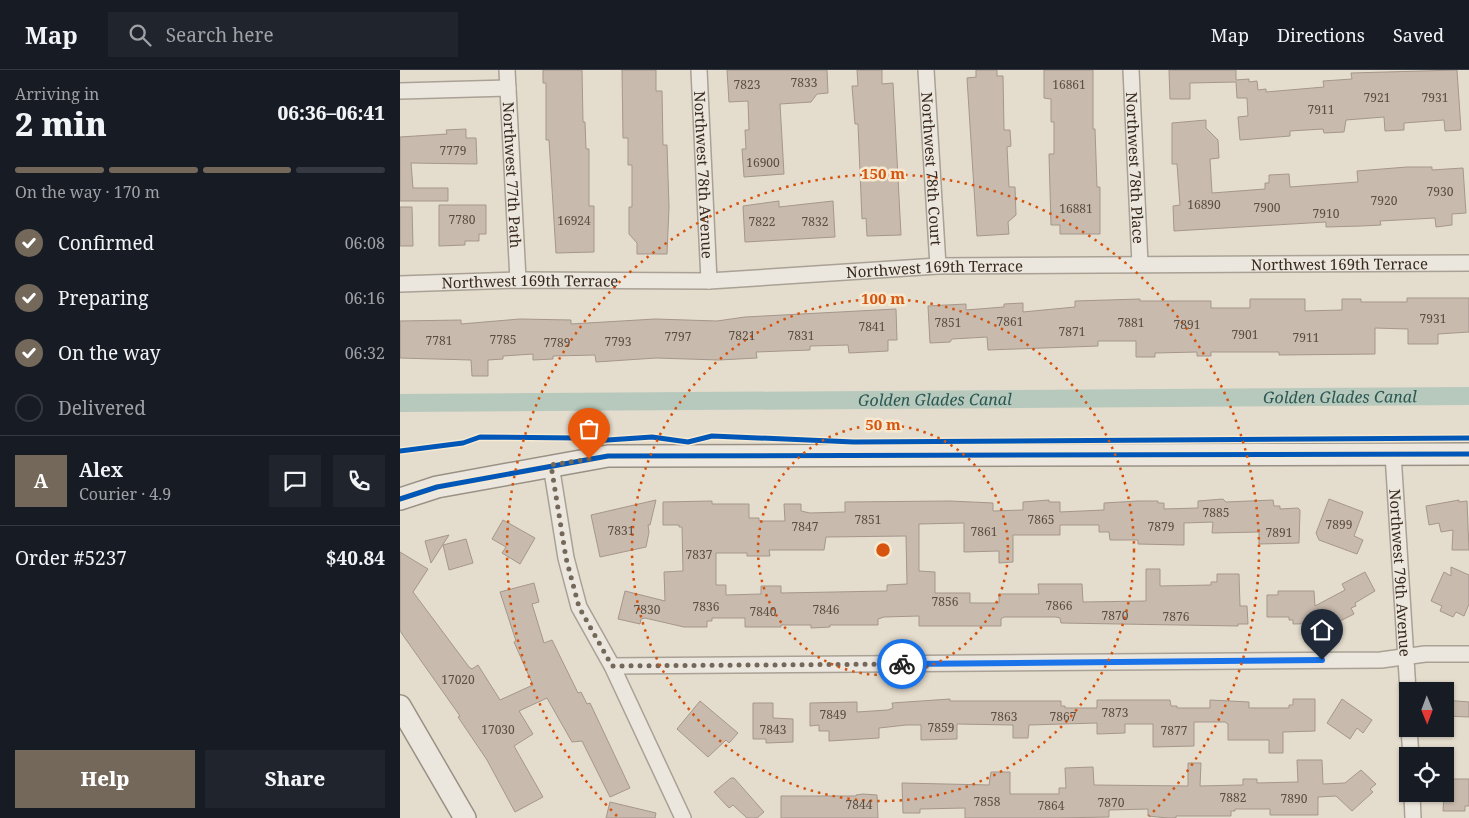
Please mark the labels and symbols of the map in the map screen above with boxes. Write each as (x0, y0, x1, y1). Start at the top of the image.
house number: 7833 (791, 74, 818, 91)
house number: 7823 (734, 76, 761, 93)
house number: 16861 (1052, 76, 1086, 93)
house number: 7921 (1364, 89, 1390, 106)
house number: 7931 (1422, 89, 1448, 106)
street label: Northwest 78th Avenue (690, 90, 718, 259)
street label: Northwest 78th Court (917, 91, 947, 246)
street label: Northwest 78th Place (1122, 92, 1149, 244)
street label: Northwest 77th Path (499, 101, 526, 249)
house number: 7911 (1308, 101, 1334, 118)
house number: 7779 (440, 142, 466, 159)
house number: 16900 (746, 154, 780, 171)
text: 150 m (861, 163, 905, 183)
house number: 7930 (1427, 183, 1454, 200)
house number: 7920 (1371, 192, 1398, 209)
house number: 16890 (1187, 196, 1221, 213)
house number: 7900 (1254, 199, 1281, 216)
house number: 16881 (1059, 200, 1093, 217)
house number: 7910 (1313, 205, 1340, 222)
house number: 7780 (449, 211, 476, 228)
house number: 16924 (557, 212, 591, 229)
house number: 7822 (749, 213, 775, 230)
house number: 7832 (802, 213, 828, 230)
street label: Northwest 169th Terrace (1251, 253, 1428, 274)
street label: Northwest 169th Terrace (845, 256, 1023, 282)
street label: Northwest 169th Terrace (441, 270, 618, 293)
text: 100 m (861, 288, 905, 308)
house number: 7931 (1420, 310, 1446, 327)
house number: 7861 (997, 313, 1023, 330)
house number: 7851 (935, 314, 961, 331)
house number: 7881 (1118, 314, 1144, 331)
house number: 7891 (1174, 316, 1200, 333)
house number: 7841 (859, 318, 885, 335)
house number: 7871 (1059, 323, 1085, 340)
house number: 7901 (1232, 326, 1258, 343)
house number: 7821 (729, 327, 755, 344)
house number: 7831 (788, 327, 814, 344)
house number: 7797 (665, 328, 692, 345)
house number: 7911 (1293, 329, 1319, 346)
house number: 7785 (490, 331, 516, 348)
house number: 7781 (426, 332, 452, 349)
house number: 7793 (605, 333, 632, 350)
house number: 7789 (544, 334, 570, 351)
water label: Golden Glades Canal (1263, 385, 1417, 408)
water label: Golden Glades Canal (858, 388, 1012, 411)
pin (568, 408, 610, 459)
text: 50 m (865, 414, 901, 434)
street label: Northwest 79th Avenue (1385, 488, 1416, 657)
house number: 7885 (1203, 504, 1229, 521)
house number: 7851 (855, 511, 881, 528)
house number: 7865 (1028, 511, 1054, 528)
house number: 7899 (1326, 516, 1352, 533)
house number: 7847 (792, 518, 819, 535)
house number: 7879 (1148, 518, 1174, 535)
house number: 7831 (608, 522, 634, 539)
house number: 7861 (971, 523, 997, 540)
house number: 7891 (1266, 524, 1292, 541)
centre of rings (874, 541, 892, 559)
house number: 7837 (686, 546, 713, 563)
house number: 7856 (932, 593, 959, 610)
house number: 7866 (1046, 597, 1073, 614)
house number: 7836 (693, 598, 720, 615)
house number: 7830 (634, 601, 661, 618)
house number: 7846 (813, 601, 840, 618)
house number: 7840 (750, 603, 777, 620)
house number: 7870 (1102, 607, 1129, 624)
house number: 7876 (1163, 608, 1190, 625)
pin (1301, 609, 1343, 660)
courier (877, 639, 927, 689)
house number: 17020 (441, 671, 475, 688)
north arrow (1399, 682, 1454, 738)
house number: 7873 (1102, 704, 1129, 721)
house number: 7849 (820, 706, 846, 723)
house number: 7863 (991, 708, 1018, 725)
house number: 7867 (1050, 708, 1077, 725)
house number: 7859 (928, 719, 954, 736)
house number: 17030 (481, 721, 515, 738)
house number: 7843 (760, 721, 787, 738)
house number: 7877 (1161, 722, 1188, 739)
house number: 7882 (1220, 789, 1246, 806)
house number: 7890 (1281, 790, 1308, 807)
house number: 7858 (974, 793, 1001, 810)
house number: 7870 (1098, 794, 1125, 811)
house number: 7844 (846, 796, 873, 813)
house number: 7864 (1038, 797, 1065, 814)

